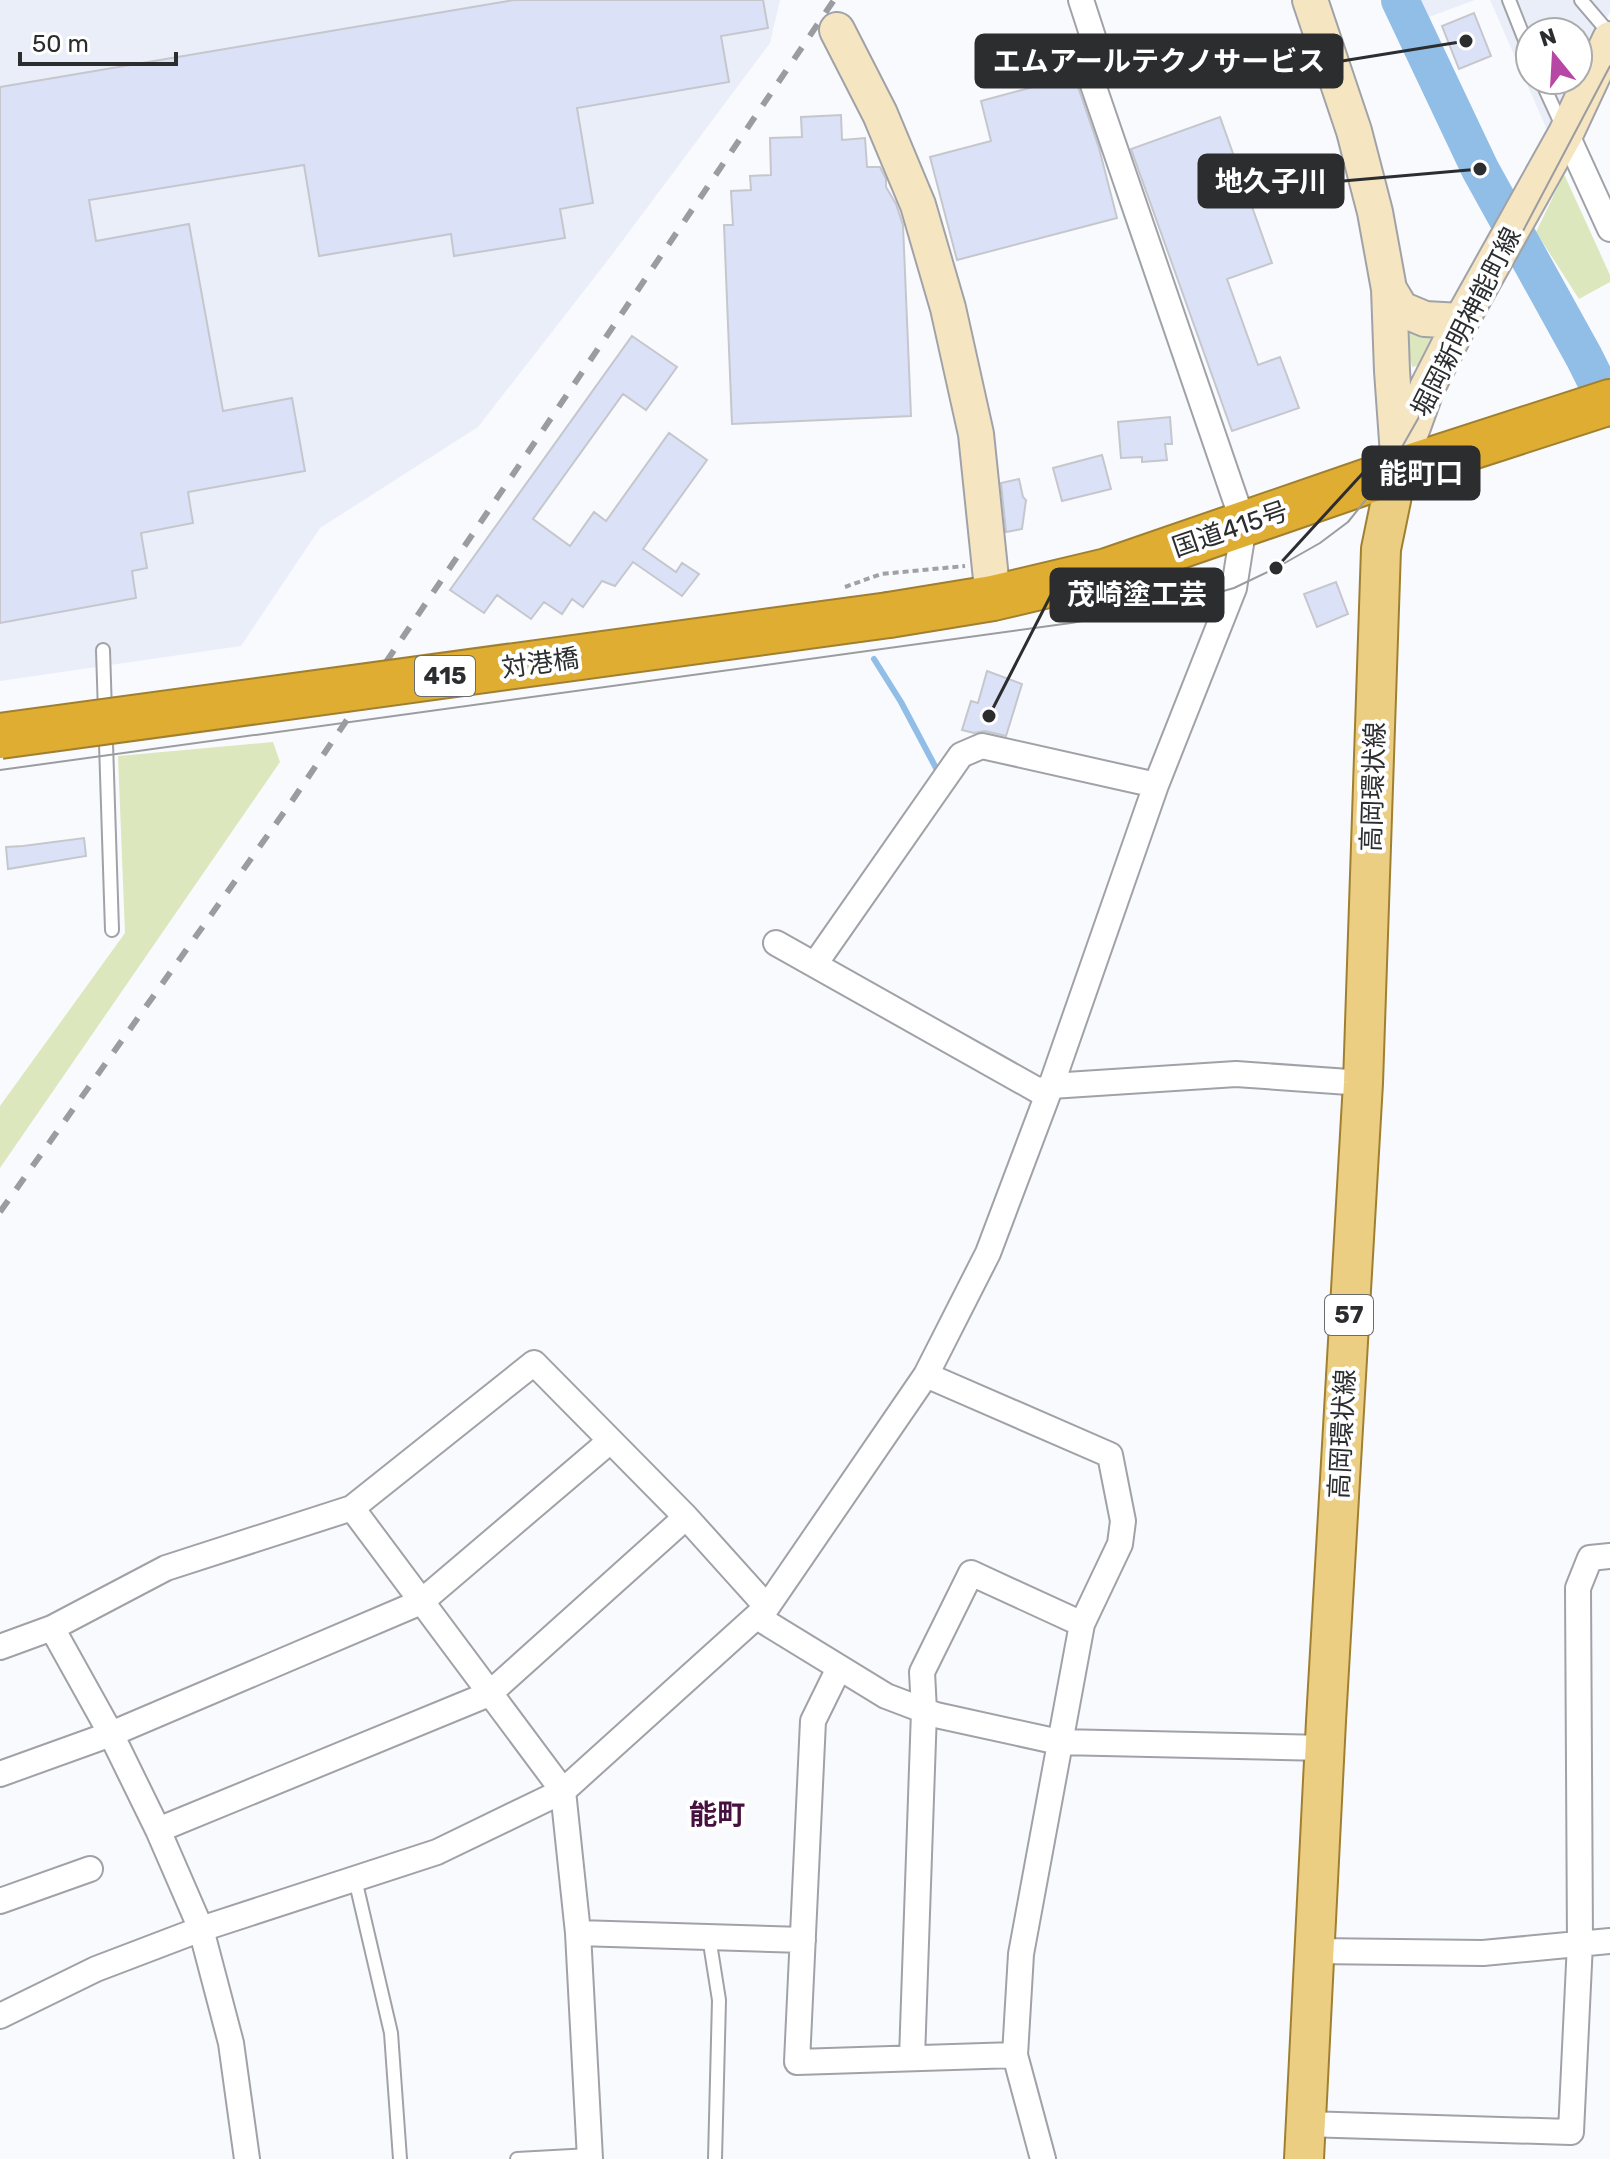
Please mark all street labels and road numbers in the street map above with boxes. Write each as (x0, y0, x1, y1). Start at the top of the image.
street label: 堀岡新明神能町線 (1405, 223, 1527, 422)
street label: 国道415号 (1168, 495, 1292, 564)
street label: 対港橋 (499, 643, 581, 684)
road number: 415 (415, 656, 475, 696)
street label: 高岡環状線 (1356, 722, 1391, 853)
road number: 57 (1325, 1295, 1373, 1335)
street label: 高岡環状線 (1324, 1368, 1361, 1500)

